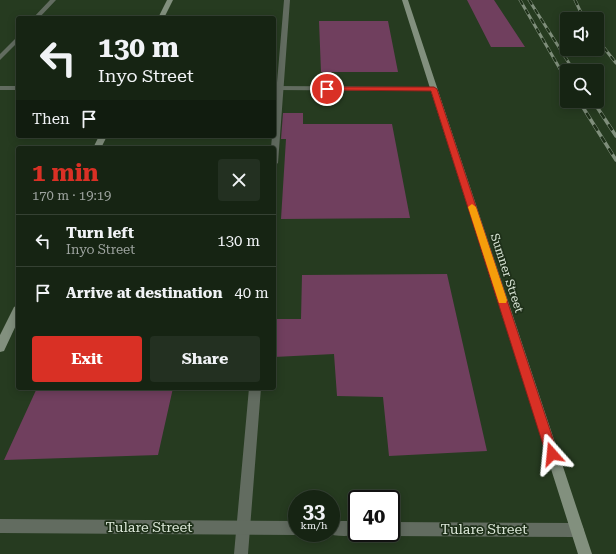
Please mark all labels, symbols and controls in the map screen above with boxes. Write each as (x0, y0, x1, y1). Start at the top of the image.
map controls (560, 12, 604, 108)
button: sound (560, 12, 604, 56)
text: 130 m (98, 31, 179, 64)
icon: left (32, 32, 84, 84)
button: search (560, 64, 604, 108)
text: Inyo Street (98, 65, 194, 86)
pin (310, 72, 344, 106)
icon: arrive (316, 78, 338, 100)
icon: arrive (78, 108, 100, 130)
text: Then (32, 110, 70, 128)
text: 1 min (32, 159, 99, 187)
button: close (218, 159, 260, 201)
text: 170 m · 19:19 (32, 188, 111, 203)
text: Turn left (66, 224, 134, 242)
icon: left (32, 230, 54, 252)
text: 130 m (217, 232, 260, 250)
street label: Sumner Street (488, 232, 527, 315)
text: Inyo Street (66, 242, 135, 257)
icon: arrive (32, 282, 54, 304)
text: Arrive at destination (66, 284, 222, 302)
text: 40 m (234, 284, 269, 302)
button: Exit (32, 336, 142, 382)
button: Share (150, 336, 260, 382)
position arrow (531, 433, 573, 475)
speed limit sign: 40 (348, 490, 400, 542)
text: 33 (303, 499, 325, 523)
street label: Tulare Street (106, 519, 192, 535)
text: km/h (301, 520, 327, 531)
street label: Tulare Street (441, 521, 527, 537)

